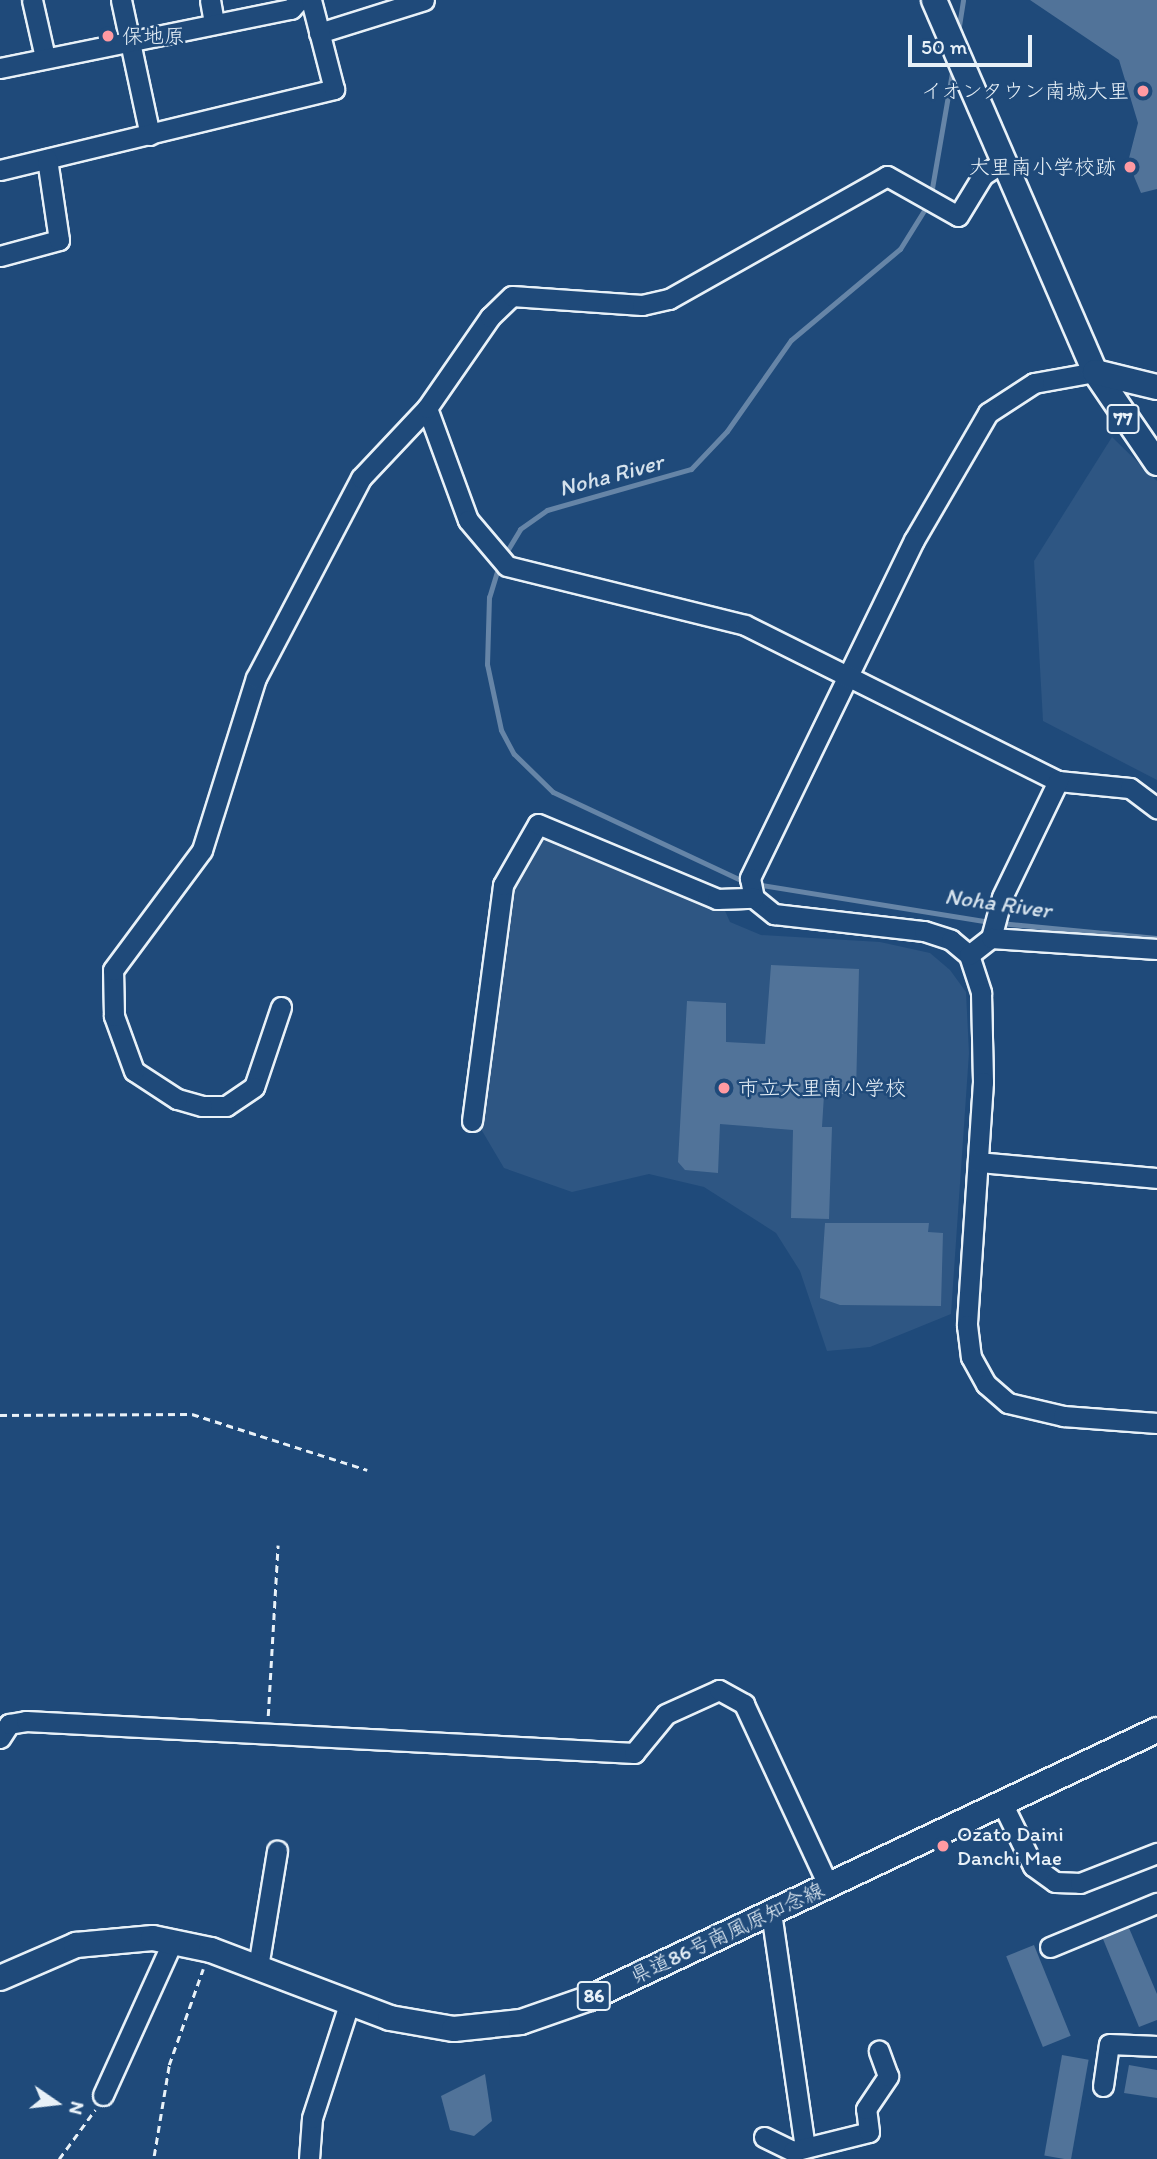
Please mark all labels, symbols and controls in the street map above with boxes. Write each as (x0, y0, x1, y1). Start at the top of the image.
scale bar (912, 21, 1036, 65)
place label: 保地原 (122, 23, 185, 49)
marker: 保地原 (100, 28, 116, 44)
text: 50 m (921, 34, 967, 59)
place label: イオンタウン南城大里 (919, 78, 1129, 104)
marker: イオンタウン南城大里 (1135, 83, 1151, 99)
place label: 大里南小学校跡 (969, 154, 1116, 180)
marker: 大里南小学校跡 (1122, 159, 1138, 175)
road number: 77 (1106, 404, 1140, 434)
water label: Noha River (556, 448, 666, 502)
water label: Noha River (944, 882, 1052, 924)
place label: 市立大里南小学校 (738, 1075, 906, 1101)
marker: 市立大里南小学校 (716, 1080, 732, 1096)
place label: Ozato Daini Danchi Mae (957, 1821, 1064, 1871)
marker: Ozato Daini Danchi Mae (935, 1838, 951, 1854)
street label: 県道86号南風原知念線 (626, 1877, 828, 1989)
road number: 86 (576, 1980, 612, 2012)
north arrow (21, 2068, 91, 2138)
text: N (64, 2099, 90, 2117)

